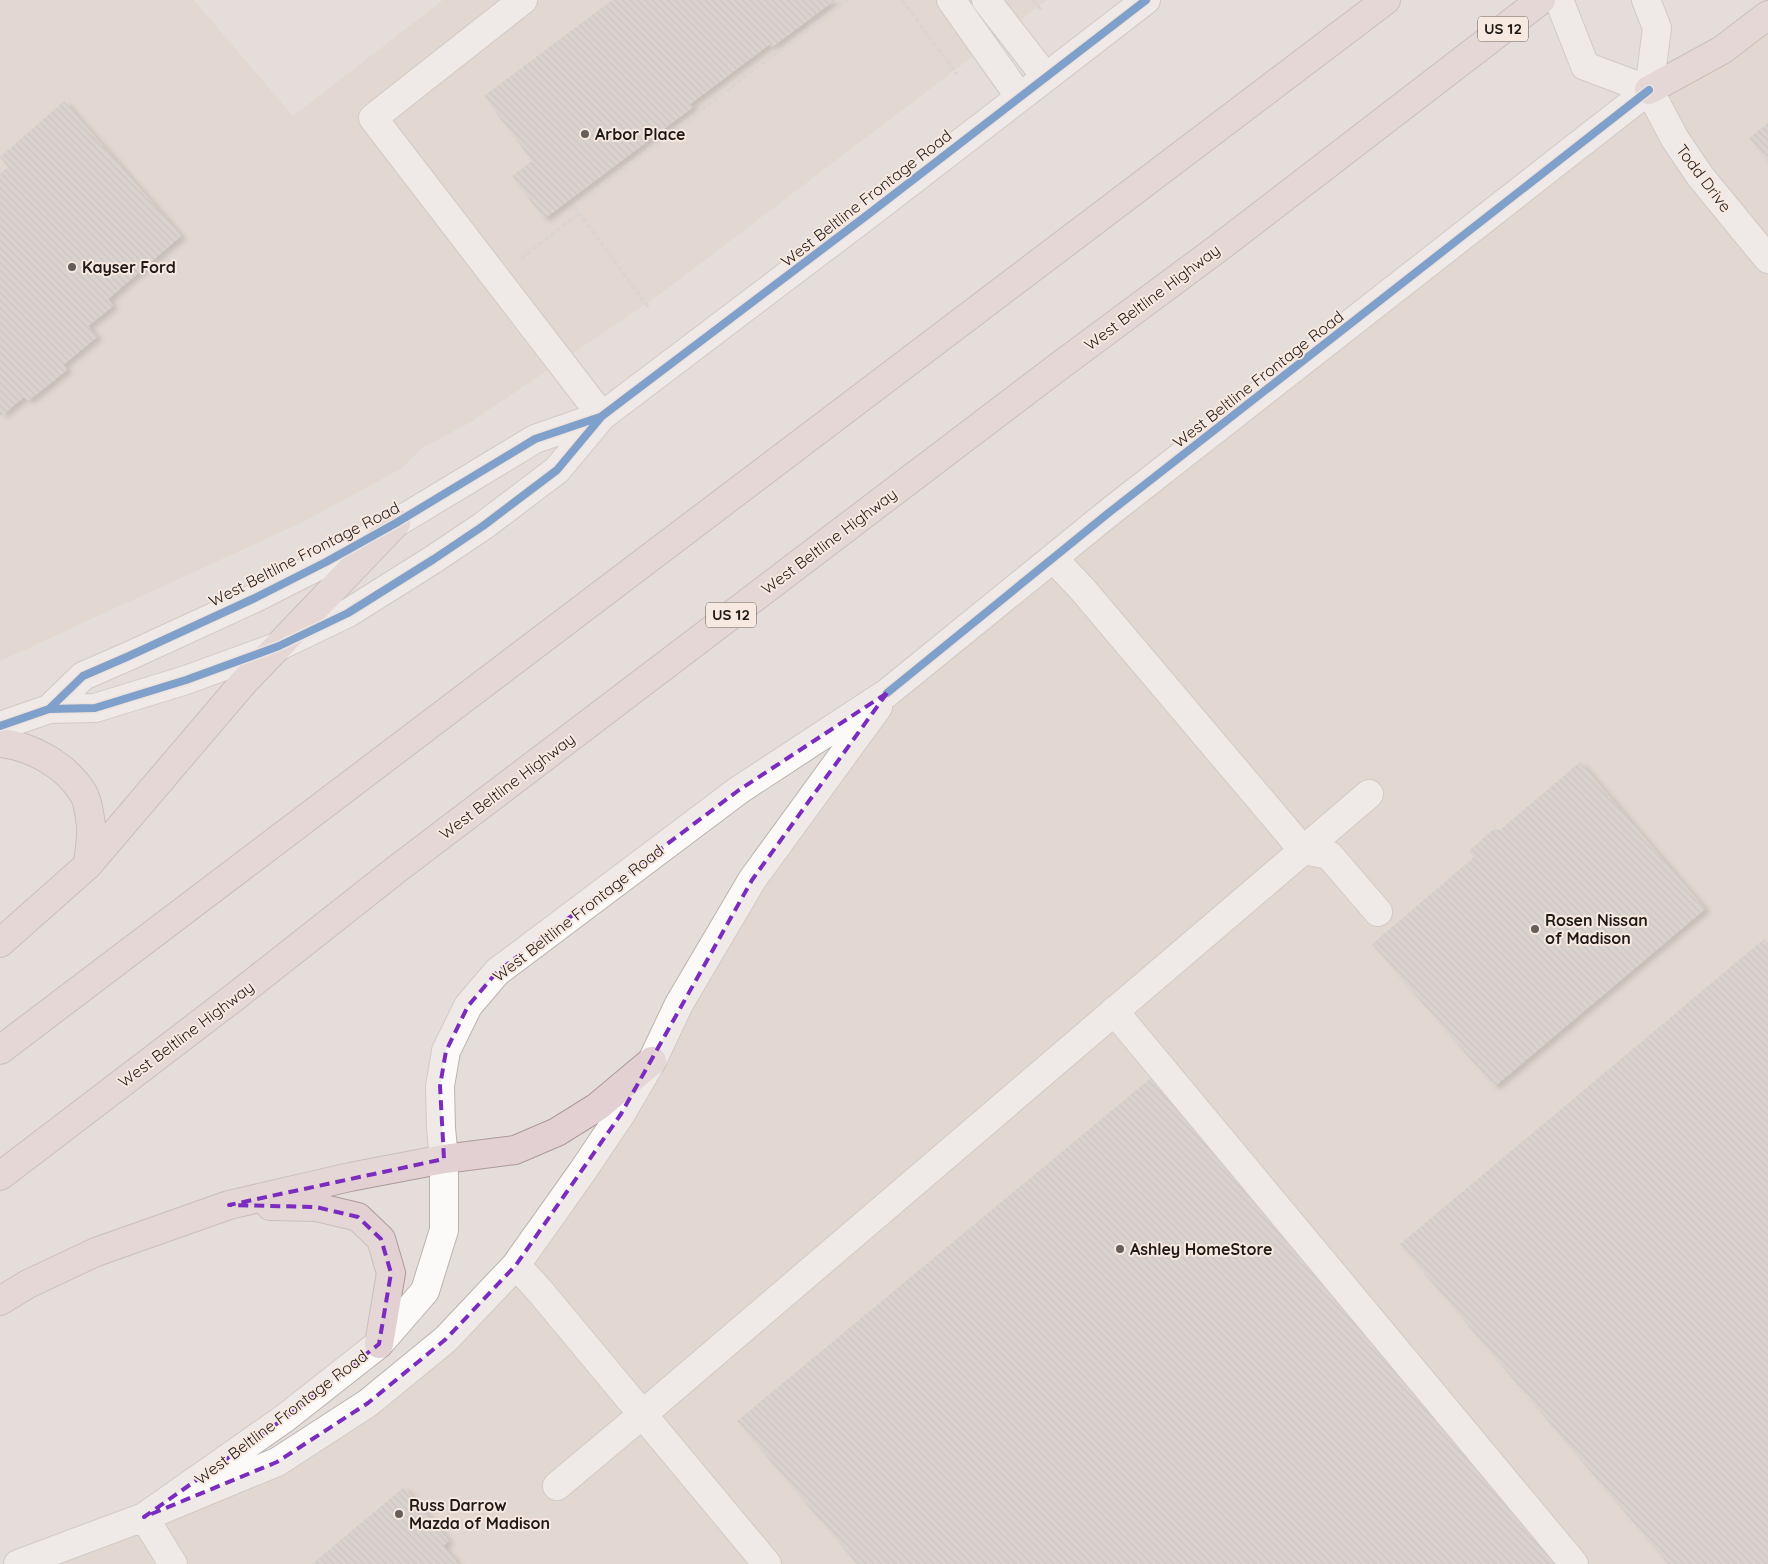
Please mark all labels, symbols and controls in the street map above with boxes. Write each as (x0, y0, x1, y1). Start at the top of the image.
road number: US 12 (1478, 16, 1528, 42)
place label: Arbor Place (595, 124, 685, 144)
street label: West Beltline Frontage Road (777, 125, 955, 271)
marker: Arbor Place (579, 128, 591, 140)
street label: Todd Drive (1672, 140, 1736, 216)
street label: West Beltline Highway (1080, 239, 1224, 355)
place label: Kayser Ford (82, 257, 176, 277)
marker: Kayser Ford (66, 261, 78, 273)
street label: West Beltline Frontage Road (1169, 306, 1347, 452)
street label: West Beltline Highway (757, 483, 901, 599)
street label: West Beltline Frontage Road (205, 497, 403, 611)
road number: US 12 (706, 602, 756, 628)
street label: West Beltline Highway (435, 728, 579, 844)
street label: West Beltline Frontage Road (489, 840, 667, 986)
place label: Rosen Nissan of Madison (1545, 910, 1648, 948)
marker: Rosen Nissan of Madison (1529, 923, 1541, 935)
street label: West Beltline Highway (114, 976, 258, 1092)
place label: Ashley HomeStore (1130, 1239, 1272, 1259)
marker: Ashley HomeStore (1114, 1243, 1126, 1255)
street label: West Beltline Frontage Road (191, 1345, 371, 1489)
place label: Russ Darrow Mazda of Madison (409, 1495, 550, 1533)
marker: Russ Darrow Mazda of Madison (393, 1508, 405, 1520)

